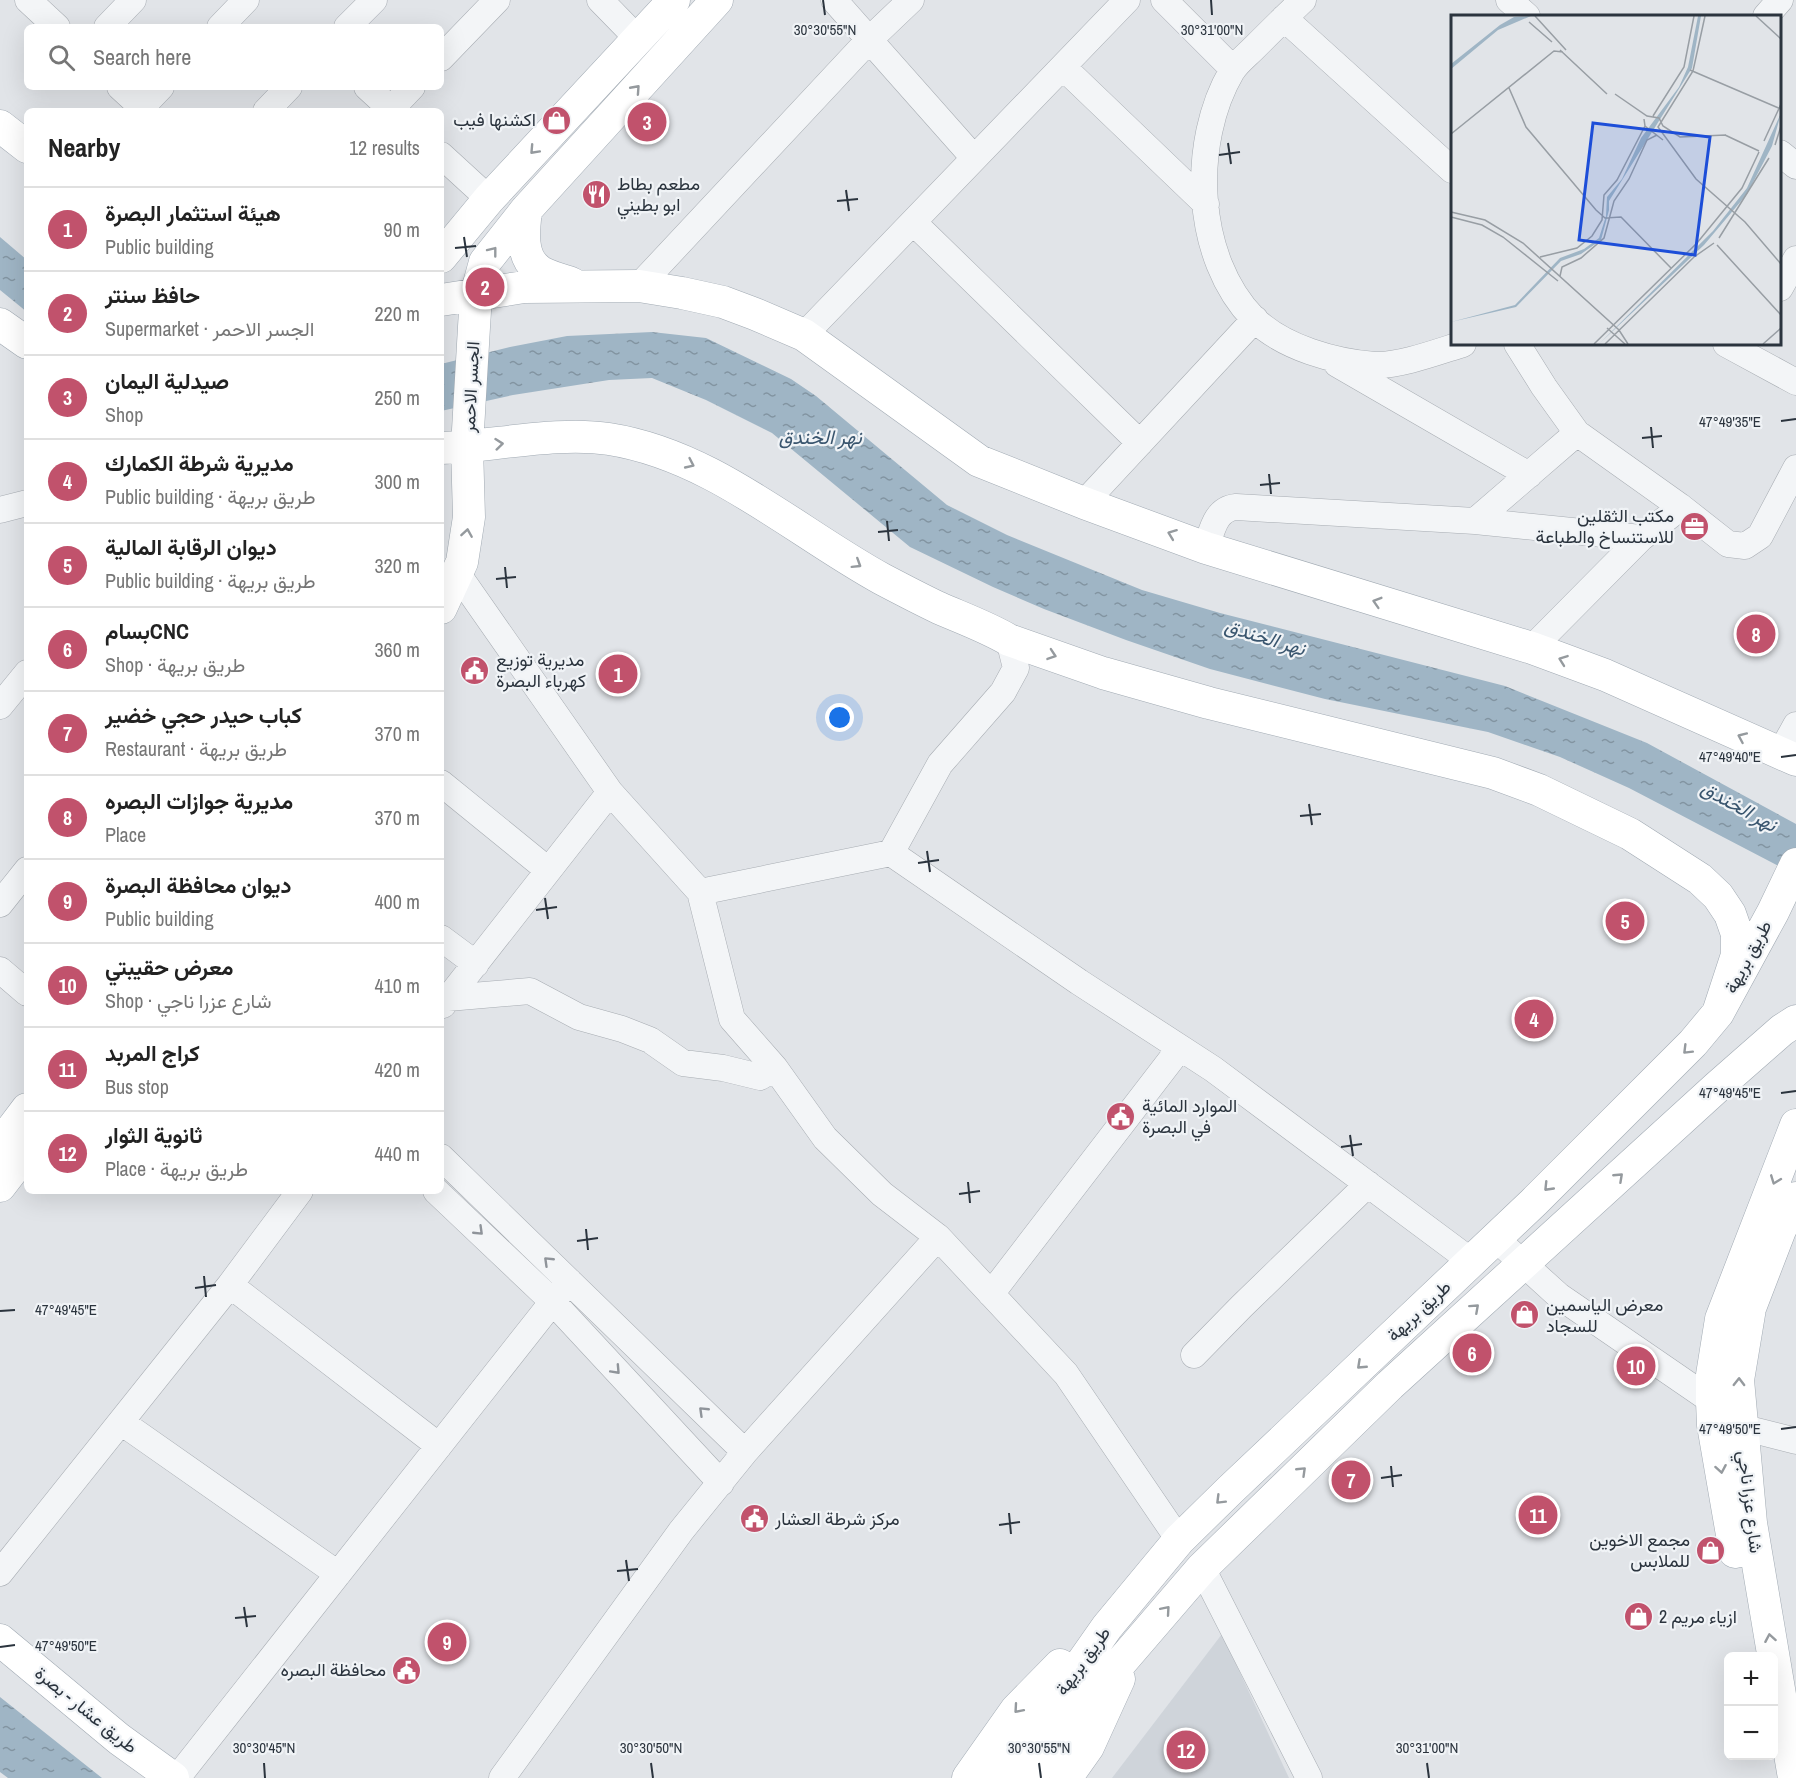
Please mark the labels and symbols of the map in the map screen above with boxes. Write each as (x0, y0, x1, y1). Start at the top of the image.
inset map (1451, 15, 1781, 345)
text: 30°30'55"N (794, 19, 856, 40)
text: 30°31'00"N (1181, 19, 1243, 40)
one-way arrow (629, 85, 640, 96)
pin: 3 (628, 100, 666, 144)
shop icon: اكشنها فيب (541, 104, 573, 136)
place label: اكشنها فيب (453, 107, 536, 132)
one-way arrow (530, 144, 541, 154)
place label: مطعم بطاط ابو بطيني (617, 171, 700, 220)
restaurant icon: مطعم بطاط ابو بطيني (580, 178, 612, 210)
one-way arrow (486, 247, 497, 258)
pin: 2 (466, 264, 504, 310)
street label: الجسر الاحمر (456, 341, 485, 434)
text: 47°49'35"E (1699, 411, 1761, 432)
water label: نهر الخندق (778, 423, 863, 450)
one-way arrow (495, 438, 504, 451)
one-way arrow (683, 457, 694, 469)
place label: مكتب الثقلين للاستنساخ والطباعة (1536, 503, 1674, 549)
office icon: مكتب الثقلين للاستنساخ والطباعة (1679, 510, 1711, 542)
one-way arrow (460, 529, 472, 538)
one-way arrow (1167, 529, 1178, 542)
one-way arrow (851, 556, 861, 568)
one-way arrow (1372, 596, 1383, 609)
water label: نهر الخندق (1221, 611, 1310, 662)
pin: 8 (1736, 612, 1776, 656)
place label: مديرية توزيع كهرباء البصرة (496, 647, 586, 693)
one-way arrow (1046, 648, 1057, 661)
pin: 1 (598, 652, 638, 696)
public building icon: مديرية توزيع كهرباء البصرة (459, 654, 491, 686)
one-way arrow (1558, 654, 1569, 667)
your location (825, 703, 854, 732)
one-way arrow (1738, 732, 1749, 744)
text: 47°49'40"E (1699, 746, 1761, 767)
water label: نهر الخندق (1696, 774, 1783, 838)
pin: 5 (1606, 898, 1644, 944)
street label: طريق بريهة (1718, 916, 1777, 998)
pin: 4 (1514, 996, 1553, 1042)
one-way arrow (1683, 1042, 1694, 1053)
text: 47°49'45"E (1699, 1082, 1761, 1103)
place label: الموارد المائية في البصرة (1142, 1093, 1237, 1142)
public building icon: الموارد المائية في البصرة (1105, 1100, 1137, 1132)
one-way arrow (1612, 1173, 1623, 1184)
one-way arrow (1770, 1174, 1782, 1185)
one-way arrow (1545, 1180, 1556, 1191)
one-way arrow (472, 1224, 482, 1235)
one-way arrow (545, 1257, 555, 1268)
street label: طريق بريهة (1381, 1274, 1456, 1347)
place label: معرض الياسمين للسجاد (1546, 1292, 1663, 1338)
text: 47°49'45"E (35, 1299, 97, 1320)
shop icon: معرض الياسمين للسجاد (1509, 1299, 1541, 1331)
one-way arrow (1468, 1304, 1479, 1315)
pin: 6 (1452, 1330, 1492, 1376)
pin: 10 (1616, 1344, 1656, 1388)
one-way arrow (1358, 1358, 1368, 1369)
one-way arrow (609, 1363, 620, 1373)
one-way arrow (1733, 1377, 1745, 1386)
one-way arrow (700, 1408, 711, 1419)
text: 47°49'50"E (1699, 1418, 1761, 1439)
street label: شارع عزرا ناجي (1729, 1449, 1769, 1555)
pin: 7 (1332, 1458, 1370, 1502)
one-way arrow (1714, 1464, 1726, 1473)
one-way arrow (1295, 1467, 1306, 1478)
pin: 11 (1518, 1492, 1558, 1538)
one-way arrow (1216, 1493, 1227, 1503)
public building icon: مركز شرطة العشار (738, 1503, 770, 1535)
place label: مركز شرطة العشار (774, 1506, 900, 1531)
place label: مجمع الاخوين للملابس (1589, 1527, 1690, 1573)
shop icon: مجمع الاخوين للملابس (1695, 1534, 1727, 1566)
shop icon: ازياء مريم 2 (1622, 1601, 1654, 1633)
place label: ازياء مريم 2 (1659, 1604, 1737, 1629)
one-way arrow (1159, 1606, 1170, 1617)
pin: 9 (428, 1620, 466, 1664)
street label: طريق بريهة (1049, 1621, 1116, 1700)
one-way arrow (1765, 1633, 1777, 1642)
text: 47°49'50"E (35, 1635, 97, 1656)
public building icon: محافظة البصره (391, 1654, 423, 1686)
place label: محافظة البصره (281, 1657, 386, 1682)
street label: طريق عشار - بصرة (30, 1660, 143, 1759)
one-way arrow (1014, 1702, 1025, 1713)
pin: 12 (1166, 1728, 1206, 1772)
text: 30°30'45"N (233, 1737, 295, 1758)
text: 30°30'50"N (620, 1737, 682, 1758)
text: 30°30'55"N (1008, 1737, 1070, 1758)
text: 30°31'00"N (1396, 1737, 1458, 1758)

